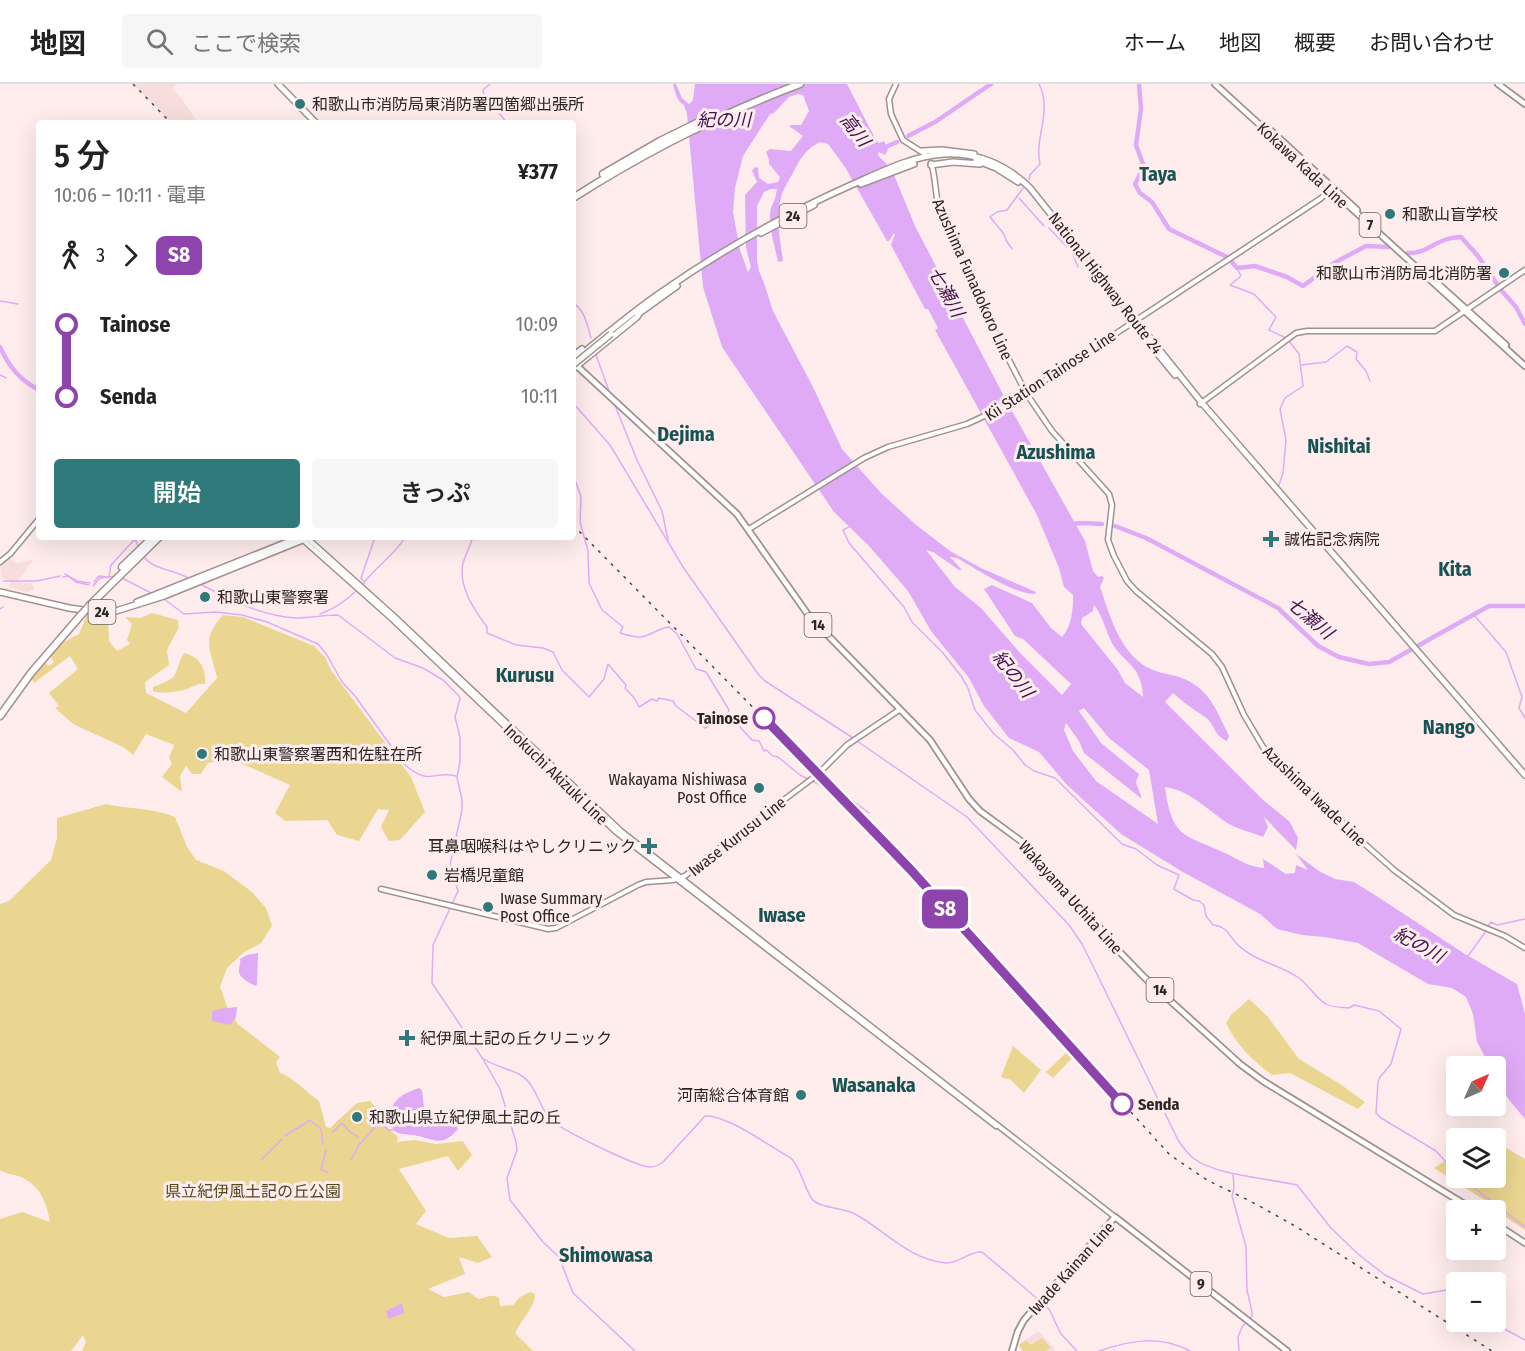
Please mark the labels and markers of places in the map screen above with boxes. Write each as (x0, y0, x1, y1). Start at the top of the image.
place label: 和歌山市消防局東消防署四箇郷出張所 (312, 95, 584, 114)
marker: 和歌山市消防局東消防署四箇郷出張所 (293, 97, 307, 111)
place label: 和歌山盲学校 (1402, 205, 1498, 224)
marker: 和歌山盲学校 (1383, 207, 1397, 221)
place label: 和歌山市消防局北消防署 (1316, 264, 1492, 283)
marker: 和歌山市消防局北消防署 (1497, 266, 1511, 280)
marker: 誠佑記念病院 (1262, 530, 1280, 548)
place label: 誠佑記念病院 (1284, 530, 1380, 549)
place label: 和歌山東警察署 (217, 588, 329, 607)
marker: 和歌山東警察署 (198, 590, 212, 604)
marker: Tainose (753, 707, 775, 729)
place label: Tainose (697, 709, 748, 728)
place label: 和歌山東警察署西和佐駐在所 (214, 745, 422, 764)
marker: 和歌山東警察署西和佐駐在所 (195, 747, 209, 761)
place label: Wakayama Nishiwasa Post Office (609, 770, 747, 807)
marker: Wakayama Nishiwasa Post Office (752, 781, 766, 795)
place label: 耳鼻咽喉科はやしクリニック (428, 837, 636, 856)
marker: 耳鼻咽喉科はやしクリニック (640, 837, 658, 855)
place label: 岩橋児童館 (444, 866, 524, 885)
marker: 岩橋児童館 (425, 868, 439, 882)
place label: Iwase Summary Post Office (500, 889, 603, 926)
marker: Iwase Summary Post Office (481, 900, 495, 914)
marker: 紀伊風土記の丘クリニック (398, 1029, 416, 1047)
place label: 紀伊風土記の丘クリニック (420, 1029, 612, 1048)
place label: 河南総合体育館 (677, 1086, 789, 1105)
marker: 河南総合体育館 (794, 1088, 808, 1102)
marker: Senda (1111, 1093, 1133, 1115)
place label: Senda (1138, 1095, 1180, 1114)
place label: 和歌山県立紀伊風土記の丘 (369, 1108, 561, 1127)
marker: 和歌山県立紀伊風土記の丘 (350, 1110, 364, 1124)

